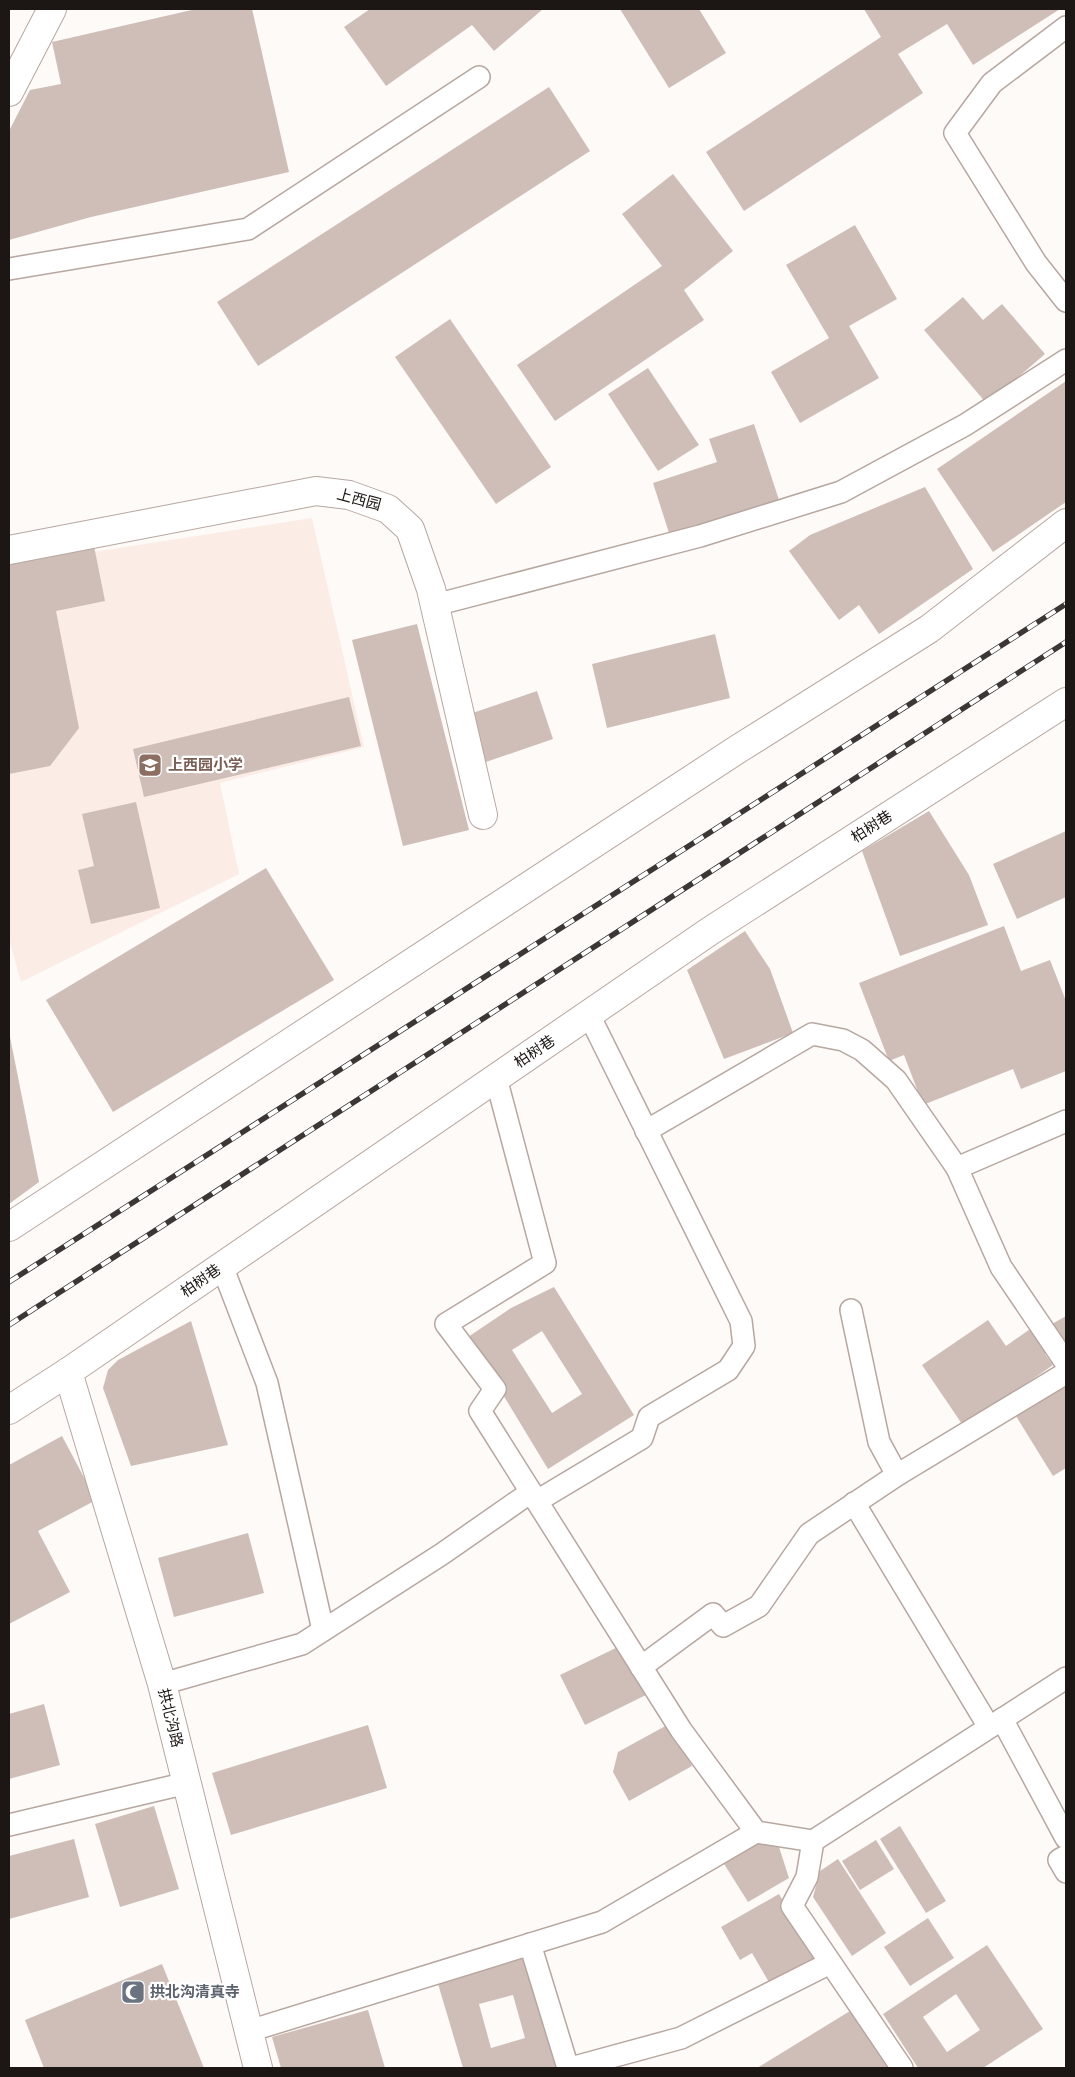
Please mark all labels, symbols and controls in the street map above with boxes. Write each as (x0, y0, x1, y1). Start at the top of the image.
street label: 上西园 (335, 486, 383, 513)
school or university icon: 上西园小学 (137, 752, 163, 778)
place label: 上西园小学 (168, 756, 243, 773)
street label: 柏树巷 (848, 807, 895, 846)
street label: 柏树巷 (511, 1032, 558, 1071)
street label: 柏树巷 (177, 1260, 224, 1300)
street label: 拱北沟路 (155, 1687, 186, 1749)
mosque icon: 拱北沟清真寺 (120, 1979, 146, 2005)
place label: 拱北沟清真寺 (150, 1984, 240, 2000)

